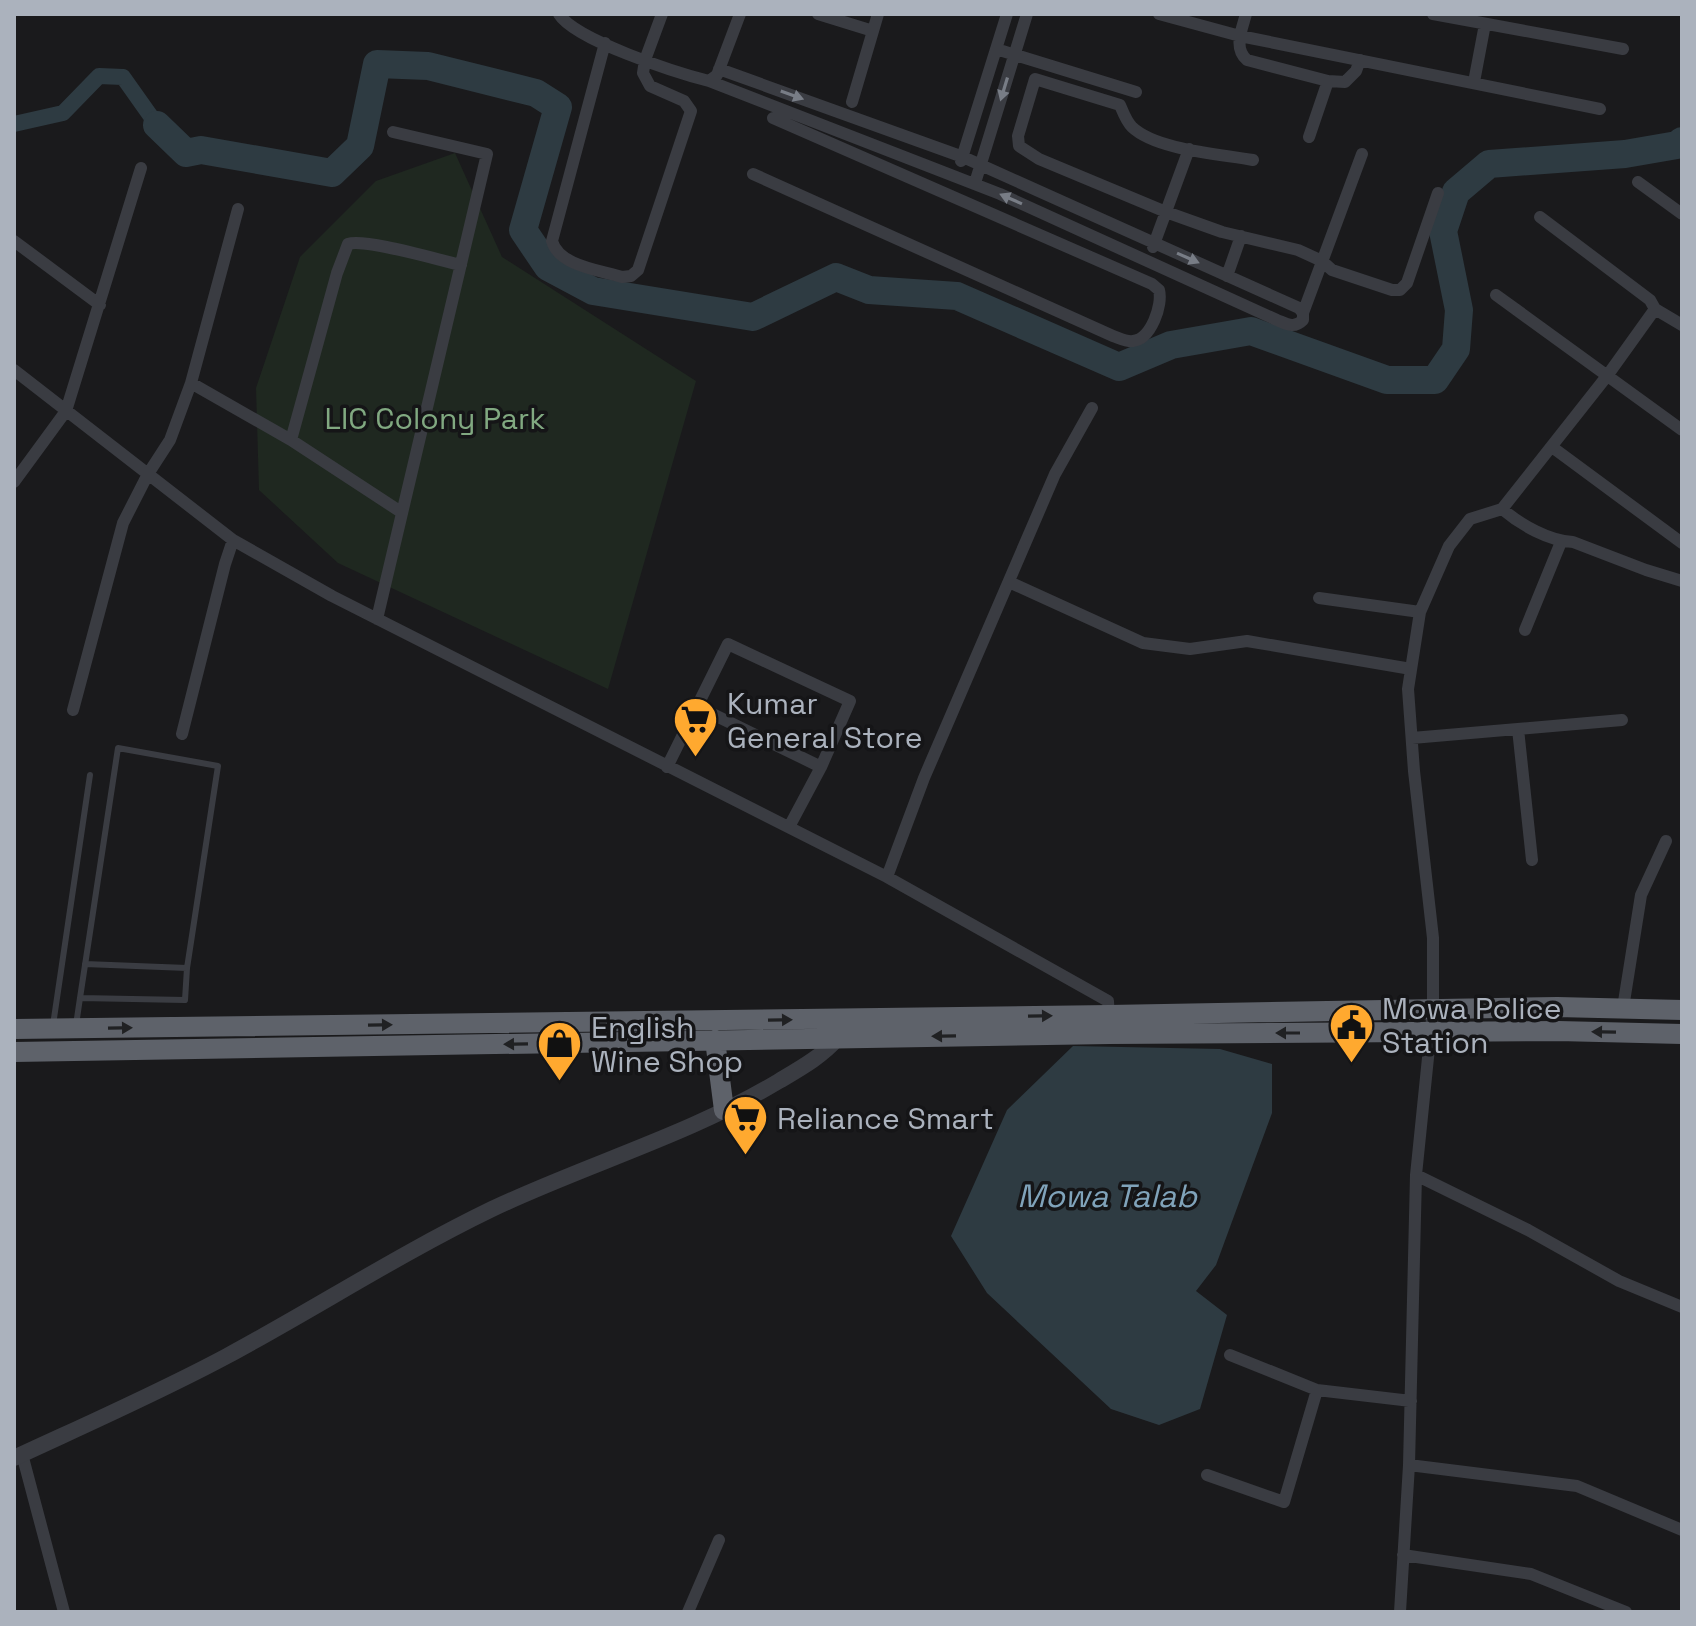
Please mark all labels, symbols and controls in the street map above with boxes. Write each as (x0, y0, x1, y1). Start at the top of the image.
one-way arrow (997, 77, 1010, 101)
one-way arrow (781, 90, 805, 102)
one-way arrow (1000, 192, 1023, 206)
one-way arrow (1176, 251, 1200, 265)
park label: LIC Colony Park (325, 399, 545, 438)
place label: Kumar General Store (727, 684, 923, 757)
supermarket icon: Kumar General Store (672, 696, 720, 759)
place label: Mowa Police Station (1382, 989, 1561, 1062)
public building icon: Mowa Police Station (1327, 1001, 1375, 1064)
place label: English Wine Shop (591, 1008, 743, 1081)
one-way arrow (1028, 1010, 1053, 1022)
one-way arrow (768, 1013, 793, 1026)
one-way arrow (368, 1018, 393, 1031)
shop icon: English Wine Shop (536, 1020, 584, 1083)
one-way arrow (108, 1022, 133, 1034)
one-way arrow (1591, 1026, 1616, 1038)
one-way arrow (1275, 1027, 1300, 1039)
one-way arrow (931, 1030, 956, 1043)
one-way arrow (503, 1037, 528, 1050)
supermarket icon: Reliance Smart (722, 1094, 770, 1157)
place label: Reliance Smart (777, 1099, 994, 1138)
water label: Mowa Talab (1017, 1176, 1198, 1216)

